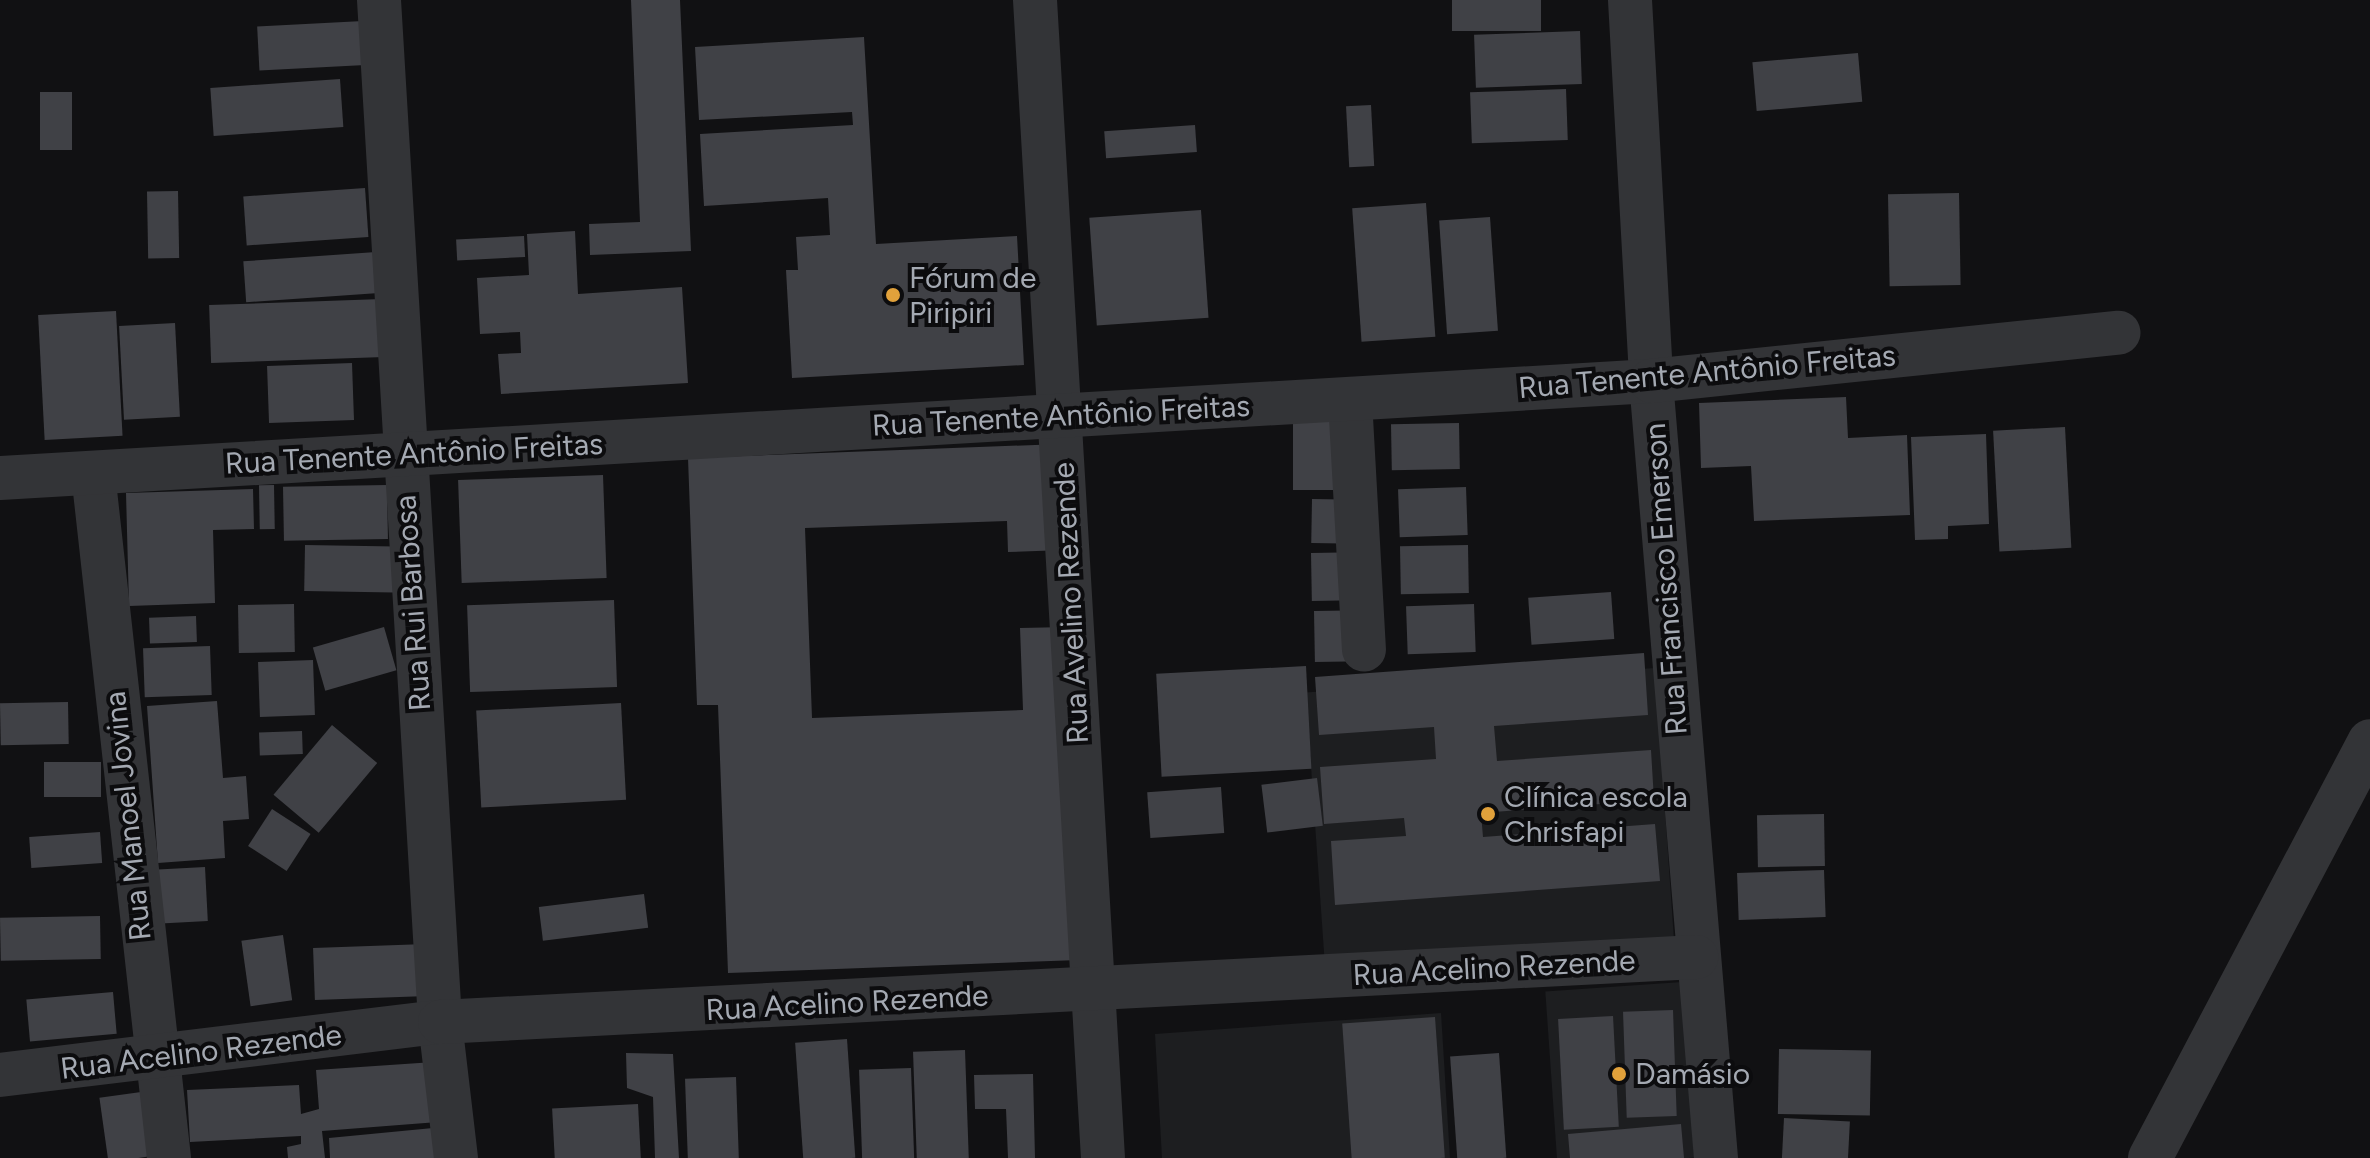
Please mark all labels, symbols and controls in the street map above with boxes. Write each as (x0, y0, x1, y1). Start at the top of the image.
place label: Fórum de Piripiri (909, 260, 1036, 330)
marker: Fórum de Piripiri (884, 286, 902, 304)
street label: Rua Tenente Antônio Freitas (1517, 338, 1897, 406)
street label: Rua Tenente Antônio Freitas (871, 388, 1251, 444)
street label: Rua Francisco Emerson (1637, 422, 1695, 736)
street label: Rua Tenente Antônio Freitas (224, 426, 604, 482)
street label: Rua Avelino Rezende (1046, 461, 1096, 745)
street label: Rua Rui Barbosa (388, 494, 438, 712)
street label: Rua Manoel Jovina (97, 690, 159, 942)
place label: Clínica escola Chrisfapi (1504, 779, 1688, 850)
marker: Clínica escola Chrisfapi (1479, 805, 1497, 823)
street label: Rua Acelino Rezende (1352, 943, 1636, 993)
street label: Rua Acelino Rezende (705, 978, 989, 1028)
street label: Rua Acelino Rezende (58, 1017, 344, 1087)
place label: Damásio (1635, 1056, 1750, 1092)
marker: Damásio (1610, 1065, 1628, 1083)

